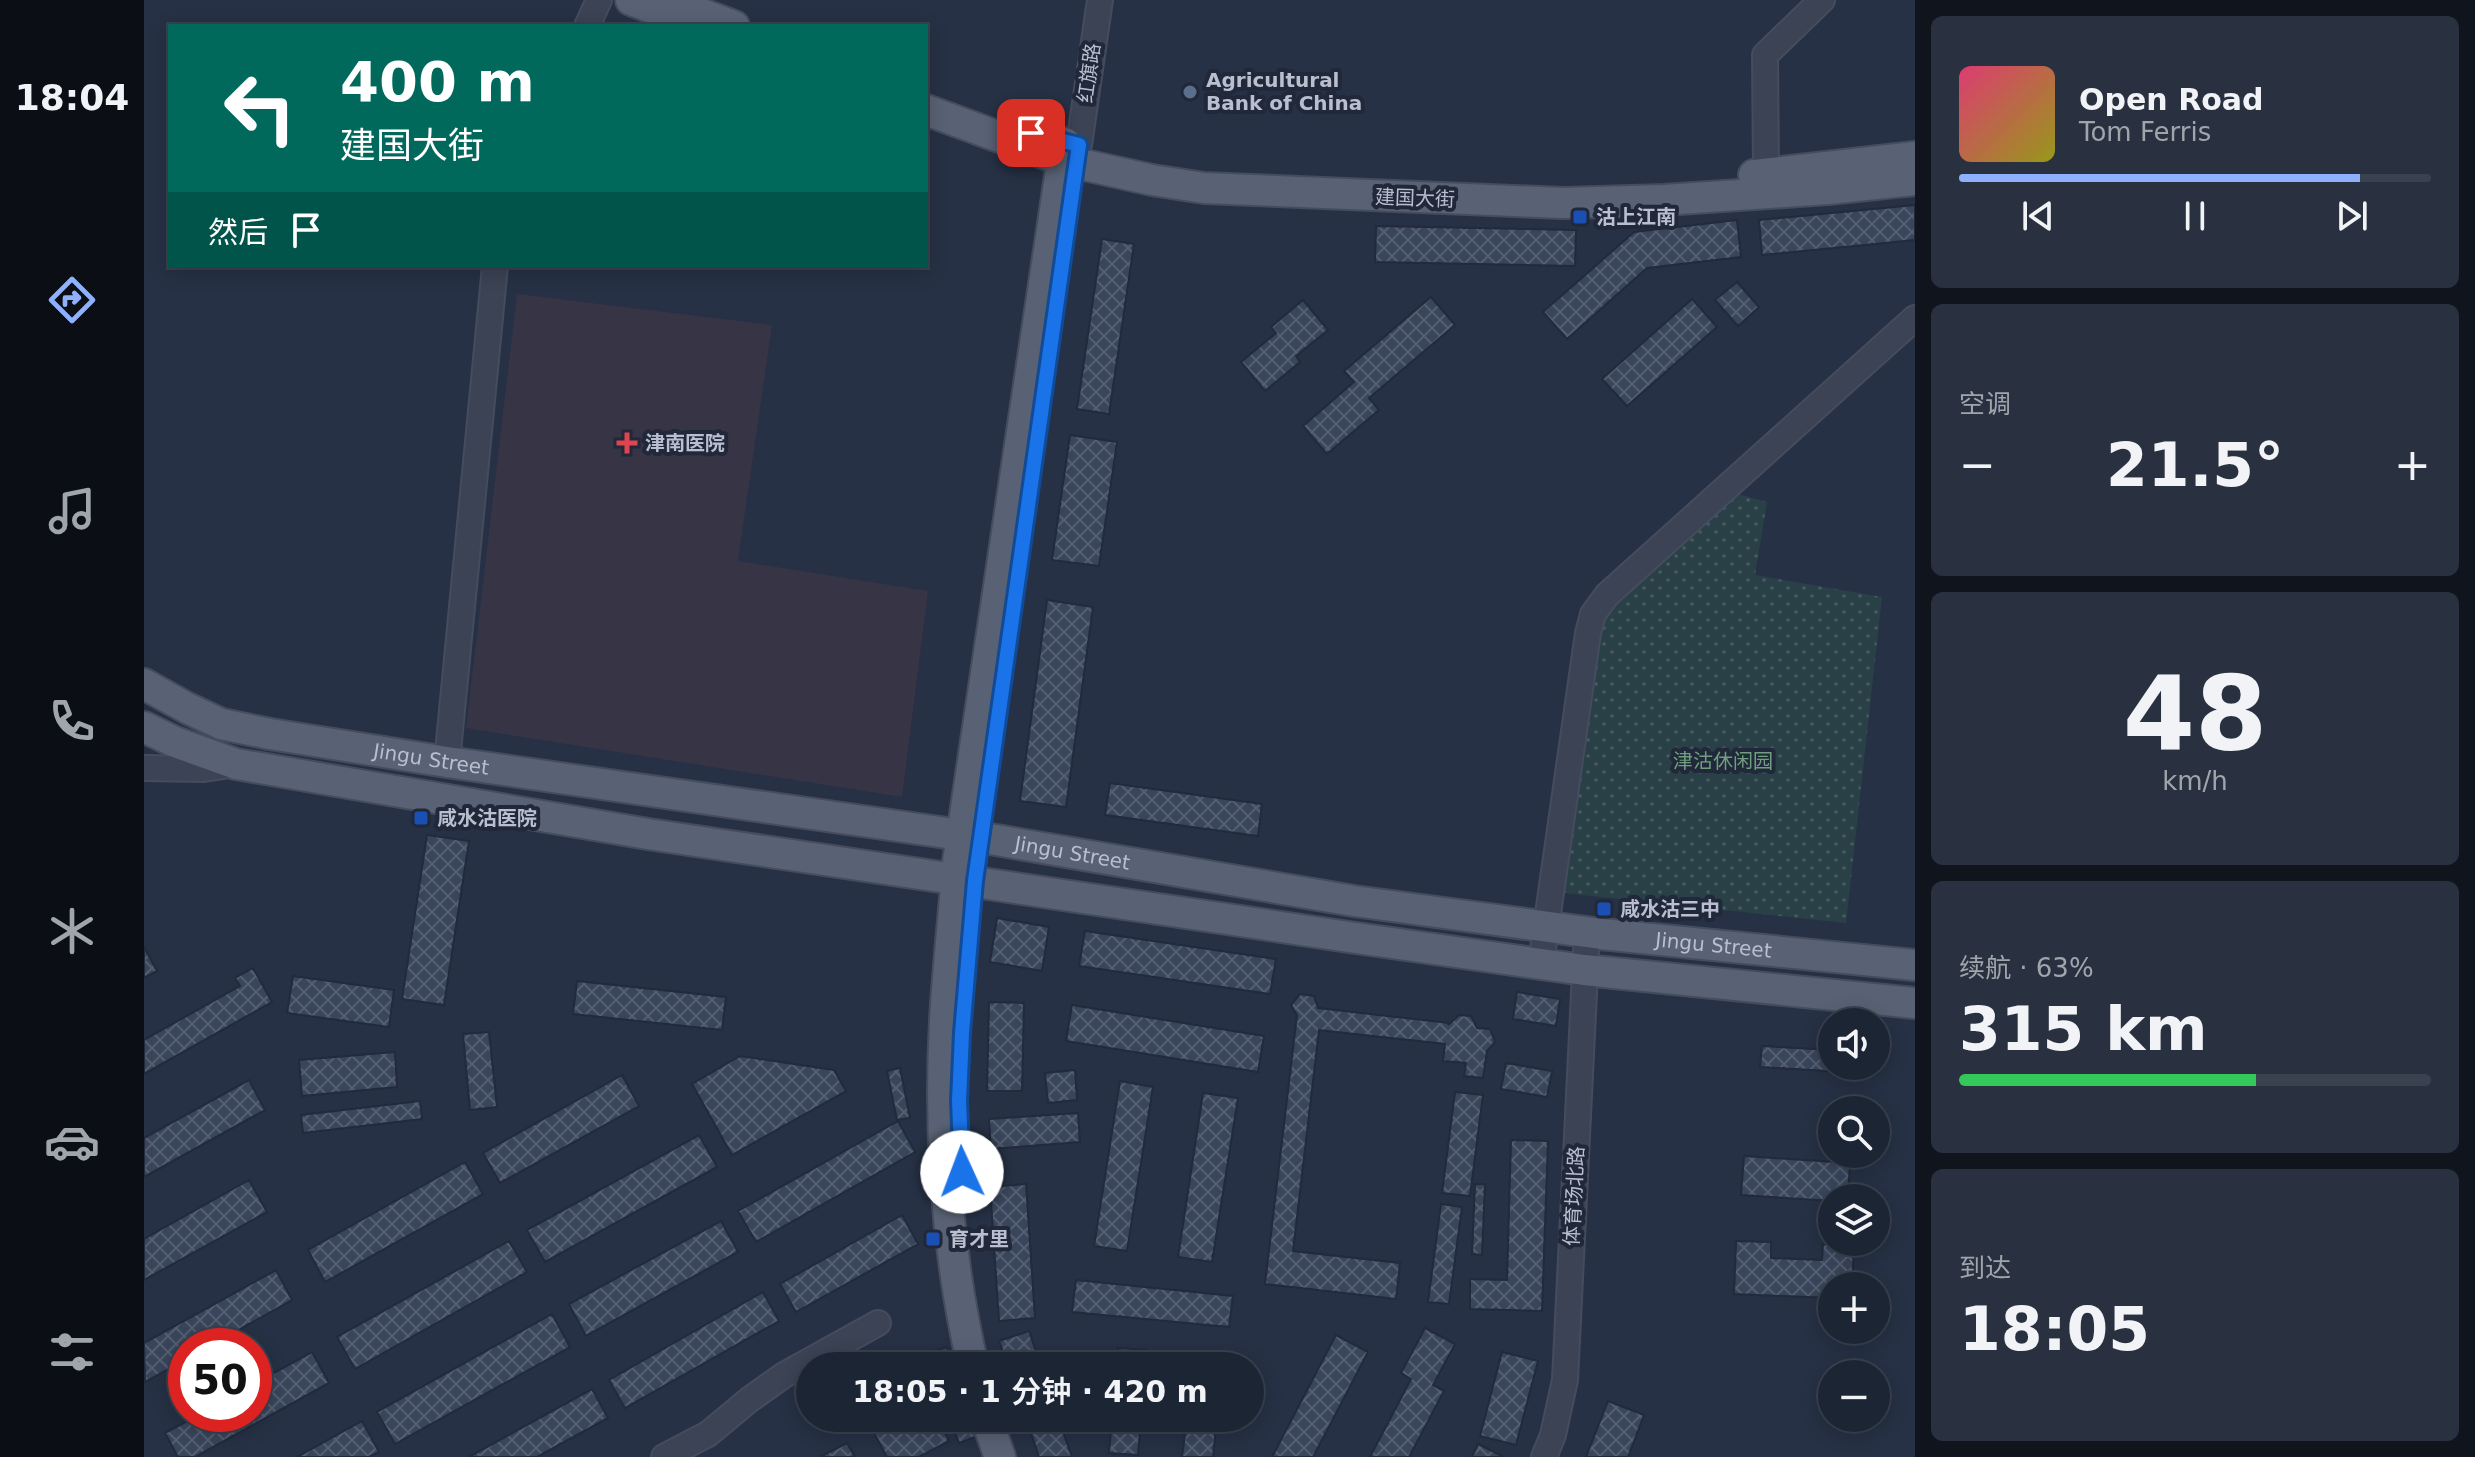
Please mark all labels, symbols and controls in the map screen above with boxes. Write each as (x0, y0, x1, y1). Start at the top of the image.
street label: 红旗路 (1073, 42, 1105, 104)
text: 400 m (340, 49, 535, 114)
icon: left (208, 56, 312, 160)
place label: Agricultural Bank of China (1206, 68, 1362, 115)
text: 18:04 (15, 77, 129, 118)
text: Open Road (2079, 82, 2264, 117)
marker: Agricultural Bank of China (1181, 83, 1199, 101)
pin (997, 99, 1065, 167)
icon: arrive (1009, 111, 1053, 155)
text: Tom Ferris (2079, 117, 2211, 147)
text: 建国大街 (340, 125, 484, 166)
street label: 建国大街 (1375, 185, 1455, 211)
icon: previous (2016, 194, 2060, 238)
icon: pause (2173, 194, 2217, 238)
icon: next (2330, 194, 2374, 238)
place label: 沽上江南 (1596, 205, 1676, 229)
icon: arrive (284, 208, 328, 252)
marker: 沽上江南 (1571, 208, 1589, 226)
text: 然后 (208, 215, 268, 250)
icon: directions (44, 272, 100, 328)
text: 空调 (1959, 389, 2011, 419)
text: 21.5° (2106, 430, 2284, 500)
place label: 津南医院 (645, 431, 725, 455)
marker: 津南医院 (616, 432, 638, 454)
text: − (1959, 439, 1996, 490)
text: + (2394, 439, 2431, 490)
icon: music (44, 483, 100, 539)
text: 48 (2123, 653, 2267, 775)
icon: phone (44, 693, 100, 749)
street label: Jingu Street (370, 738, 491, 780)
park label: 津沽休闲园 (1673, 749, 1773, 773)
text: km/h (2162, 766, 2228, 796)
place label: 咸水沽医院 (437, 806, 537, 830)
marker: 咸水沽医院 (412, 809, 430, 827)
street label: Jingu Street (1011, 831, 1132, 875)
place label: 咸水沽三中 (1620, 897, 1720, 921)
marker: 咸水沽三中 (1595, 900, 1613, 918)
icon: climate (44, 903, 100, 959)
street label: Jingu Street (1652, 927, 1773, 963)
text: 续航 · 63% (1959, 953, 2094, 983)
text: 315 km (1959, 994, 2208, 1064)
map controls (1818, 1008, 1890, 1432)
button: sound (1818, 1008, 1890, 1080)
button: search (1818, 1096, 1890, 1168)
icon: car (44, 1114, 100, 1170)
position arrow (920, 1130, 1004, 1214)
street label: 体育场北路 (1559, 1145, 1589, 1247)
button: layers (1818, 1184, 1890, 1256)
place label: 育才里 (949, 1227, 1009, 1251)
marker: 育才里 (924, 1230, 942, 1248)
text: 到达 (1959, 1253, 2011, 1283)
button: + (1818, 1272, 1890, 1344)
text: 18:05 (1959, 1294, 2150, 1364)
icon: filters (44, 1324, 100, 1380)
speed limit sign: 50 (168, 1328, 272, 1432)
button: − (1818, 1360, 1890, 1432)
text: 18:05 · 1 分钟 · 420 m (852, 1374, 1208, 1409)

